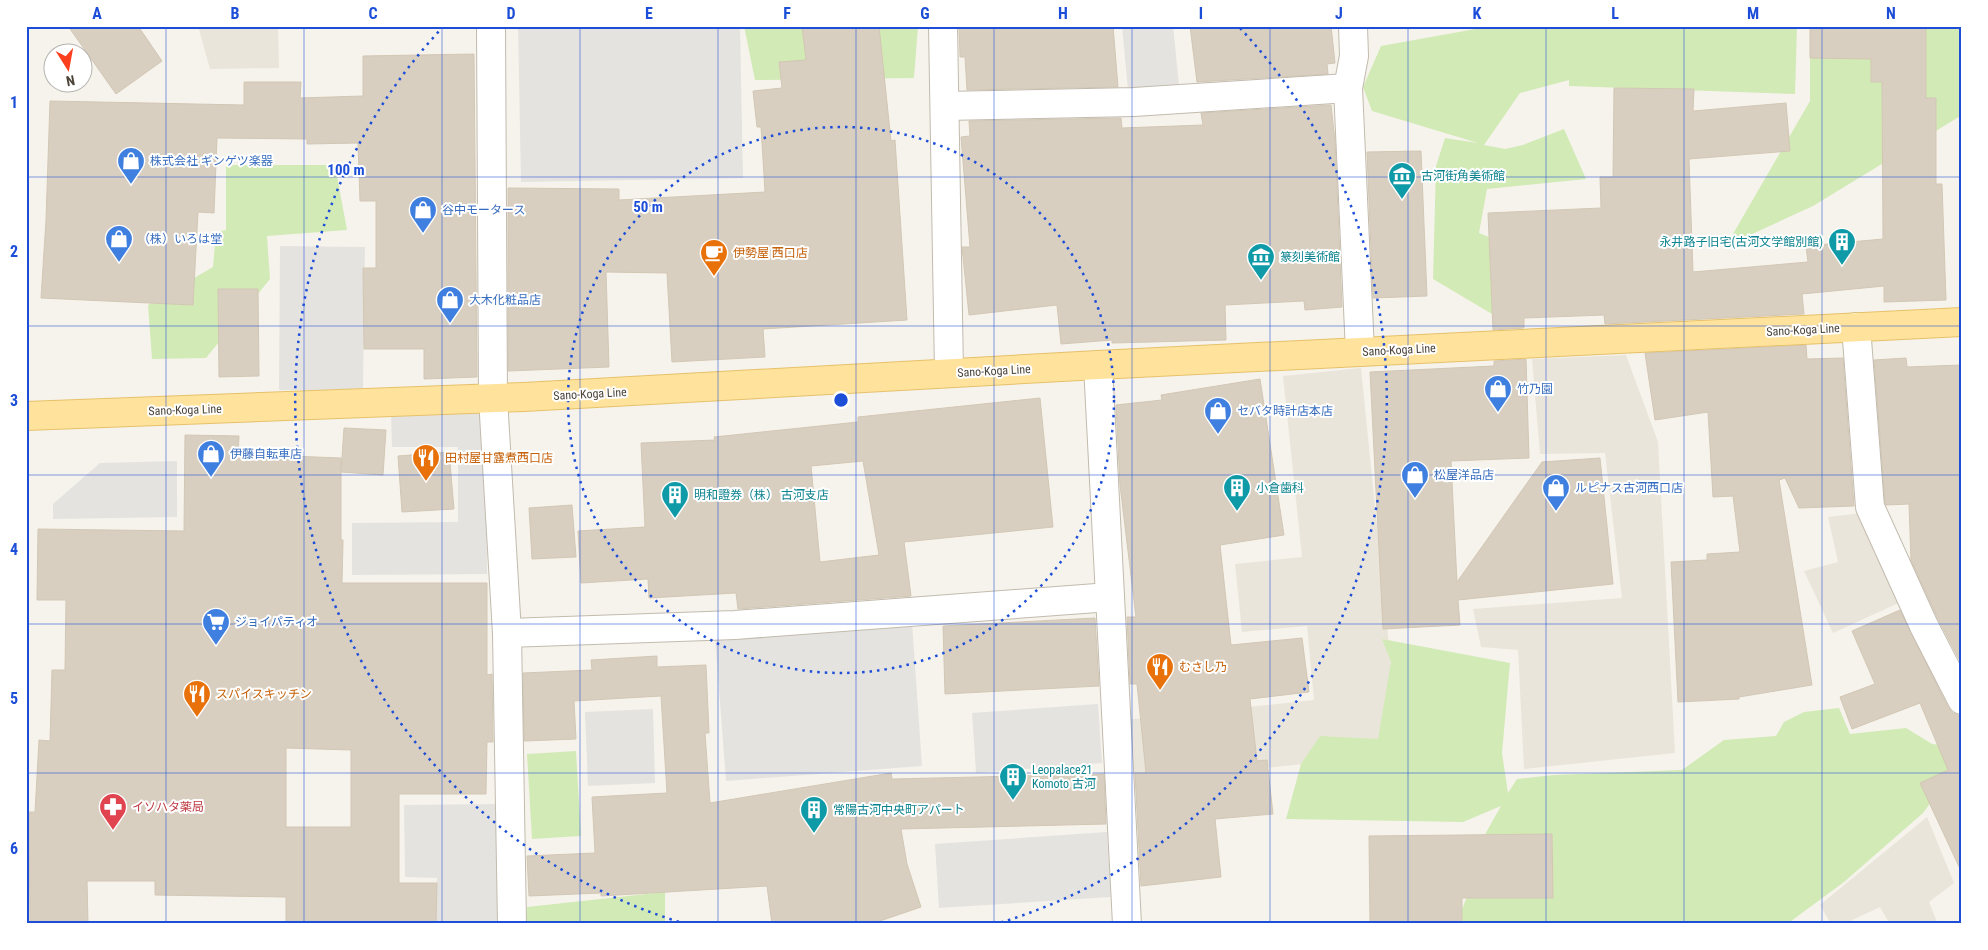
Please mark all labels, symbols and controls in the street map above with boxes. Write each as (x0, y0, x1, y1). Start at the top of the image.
text: A (92, 4, 102, 23)
text: B (231, 4, 240, 23)
text: C (368, 4, 378, 23)
text: D (506, 4, 516, 23)
text: E (645, 4, 653, 23)
text: F (783, 4, 791, 23)
text: G (920, 4, 930, 23)
text: H (1058, 4, 1068, 23)
text: I (1199, 4, 1203, 23)
text: J (1335, 4, 1343, 23)
text: K (1473, 4, 1482, 23)
text: L (1611, 4, 1619, 23)
text: M (1747, 4, 1759, 23)
text: N (1886, 4, 1896, 23)
north arrow (42, 42, 92, 92)
text: N (65, 72, 76, 89)
text: 1 (10, 93, 18, 112)
shop icon: 株式会社 ギンゲツ楽器 (116, 146, 146, 185)
place label: 株式会社 ギンゲツ楽器 (150, 154, 273, 168)
text: 100 m (327, 161, 365, 179)
museum icon: 古河街角美術館 (1387, 161, 1417, 200)
place label: 古河街角美術館 (1421, 169, 1505, 183)
shop icon: 谷中モータース (408, 195, 438, 234)
text: 50 m (633, 198, 663, 216)
place label: 谷中モータース (442, 203, 525, 217)
shop icon: （株）いろは堂 (104, 224, 134, 263)
building icon: 永井路子旧宅(古河文学館別館) (1827, 227, 1857, 266)
place label: （株）いろは堂 (138, 232, 222, 246)
place label: 永井路子旧宅(古河文学館別館) (1659, 235, 1823, 249)
cafe icon: 伊勢屋 西口店 (699, 238, 729, 277)
text: 2 (10, 242, 18, 261)
museum icon: 篆刻美術館 (1246, 242, 1276, 281)
place label: 伊勢屋 西口店 (733, 246, 808, 260)
place label: 篆刻美術館 (1280, 250, 1340, 264)
shop icon: 大木化粧品店 (435, 285, 465, 324)
place label: 大木化粧品店 (469, 293, 541, 307)
street label: Sano-Koga Line (1766, 321, 1840, 339)
street label: Sano-Koga Line (1362, 341, 1436, 359)
street label: Sano-Koga Line (957, 362, 1031, 380)
shop icon: 竹乃園 (1483, 374, 1513, 413)
place label: 竹乃園 (1517, 382, 1553, 396)
street label: Sano-Koga Line (553, 385, 627, 403)
text: 3 (10, 391, 18, 410)
centre of rings (832, 391, 850, 409)
shop icon: セバタ時計店本店 (1203, 396, 1233, 435)
street label: Sano-Koga Line (148, 402, 222, 418)
place label: セバタ時計店本店 (1237, 404, 1333, 418)
shop icon: 伊藤自転車店 (196, 439, 226, 478)
restaurant icon: 田村屋甘露煮西口店 (411, 443, 441, 482)
place label: 伊藤自転車店 (230, 447, 302, 461)
place label: 田村屋甘露煮西口店 (445, 451, 553, 465)
shop icon: 松屋洋品店 (1400, 460, 1430, 499)
place label: 松屋洋品店 (1434, 468, 1494, 482)
building icon: 小倉歯科 (1222, 473, 1252, 512)
shop icon: ルピナス古河西口店 (1541, 473, 1571, 512)
building icon: 明和證券（株） 古河支店 (660, 480, 690, 519)
place label: 小倉歯科 (1256, 481, 1304, 495)
place label: ルピナス古河西口店 (1575, 481, 1683, 495)
place label: 明和證券（株） 古河支店 (694, 488, 829, 502)
text: 4 (10, 540, 18, 559)
supermarket icon: ジョイパティオ (201, 607, 231, 646)
place label: ジョイパティオ (235, 615, 318, 629)
restaurant icon: むさし乃 (1145, 652, 1175, 691)
place label: むさし乃 (1179, 660, 1227, 674)
restaurant icon: スパイスキッチン (182, 679, 212, 718)
place label: スパイスキッチン (216, 687, 312, 701)
text: 5 (10, 689, 18, 708)
building icon: Leopalace21 Komoto 古河 (998, 762, 1028, 801)
place label: Leopalace21 Komoto 古河 (1032, 763, 1096, 791)
pharmacy icon: イソハタ薬局 (98, 792, 128, 831)
building icon: 常陽古河中央町アパート (799, 795, 829, 834)
place label: イソハタ薬局 (132, 800, 204, 814)
place label: 常陽古河中央町アパート (833, 803, 965, 817)
text: 6 (10, 839, 18, 858)

